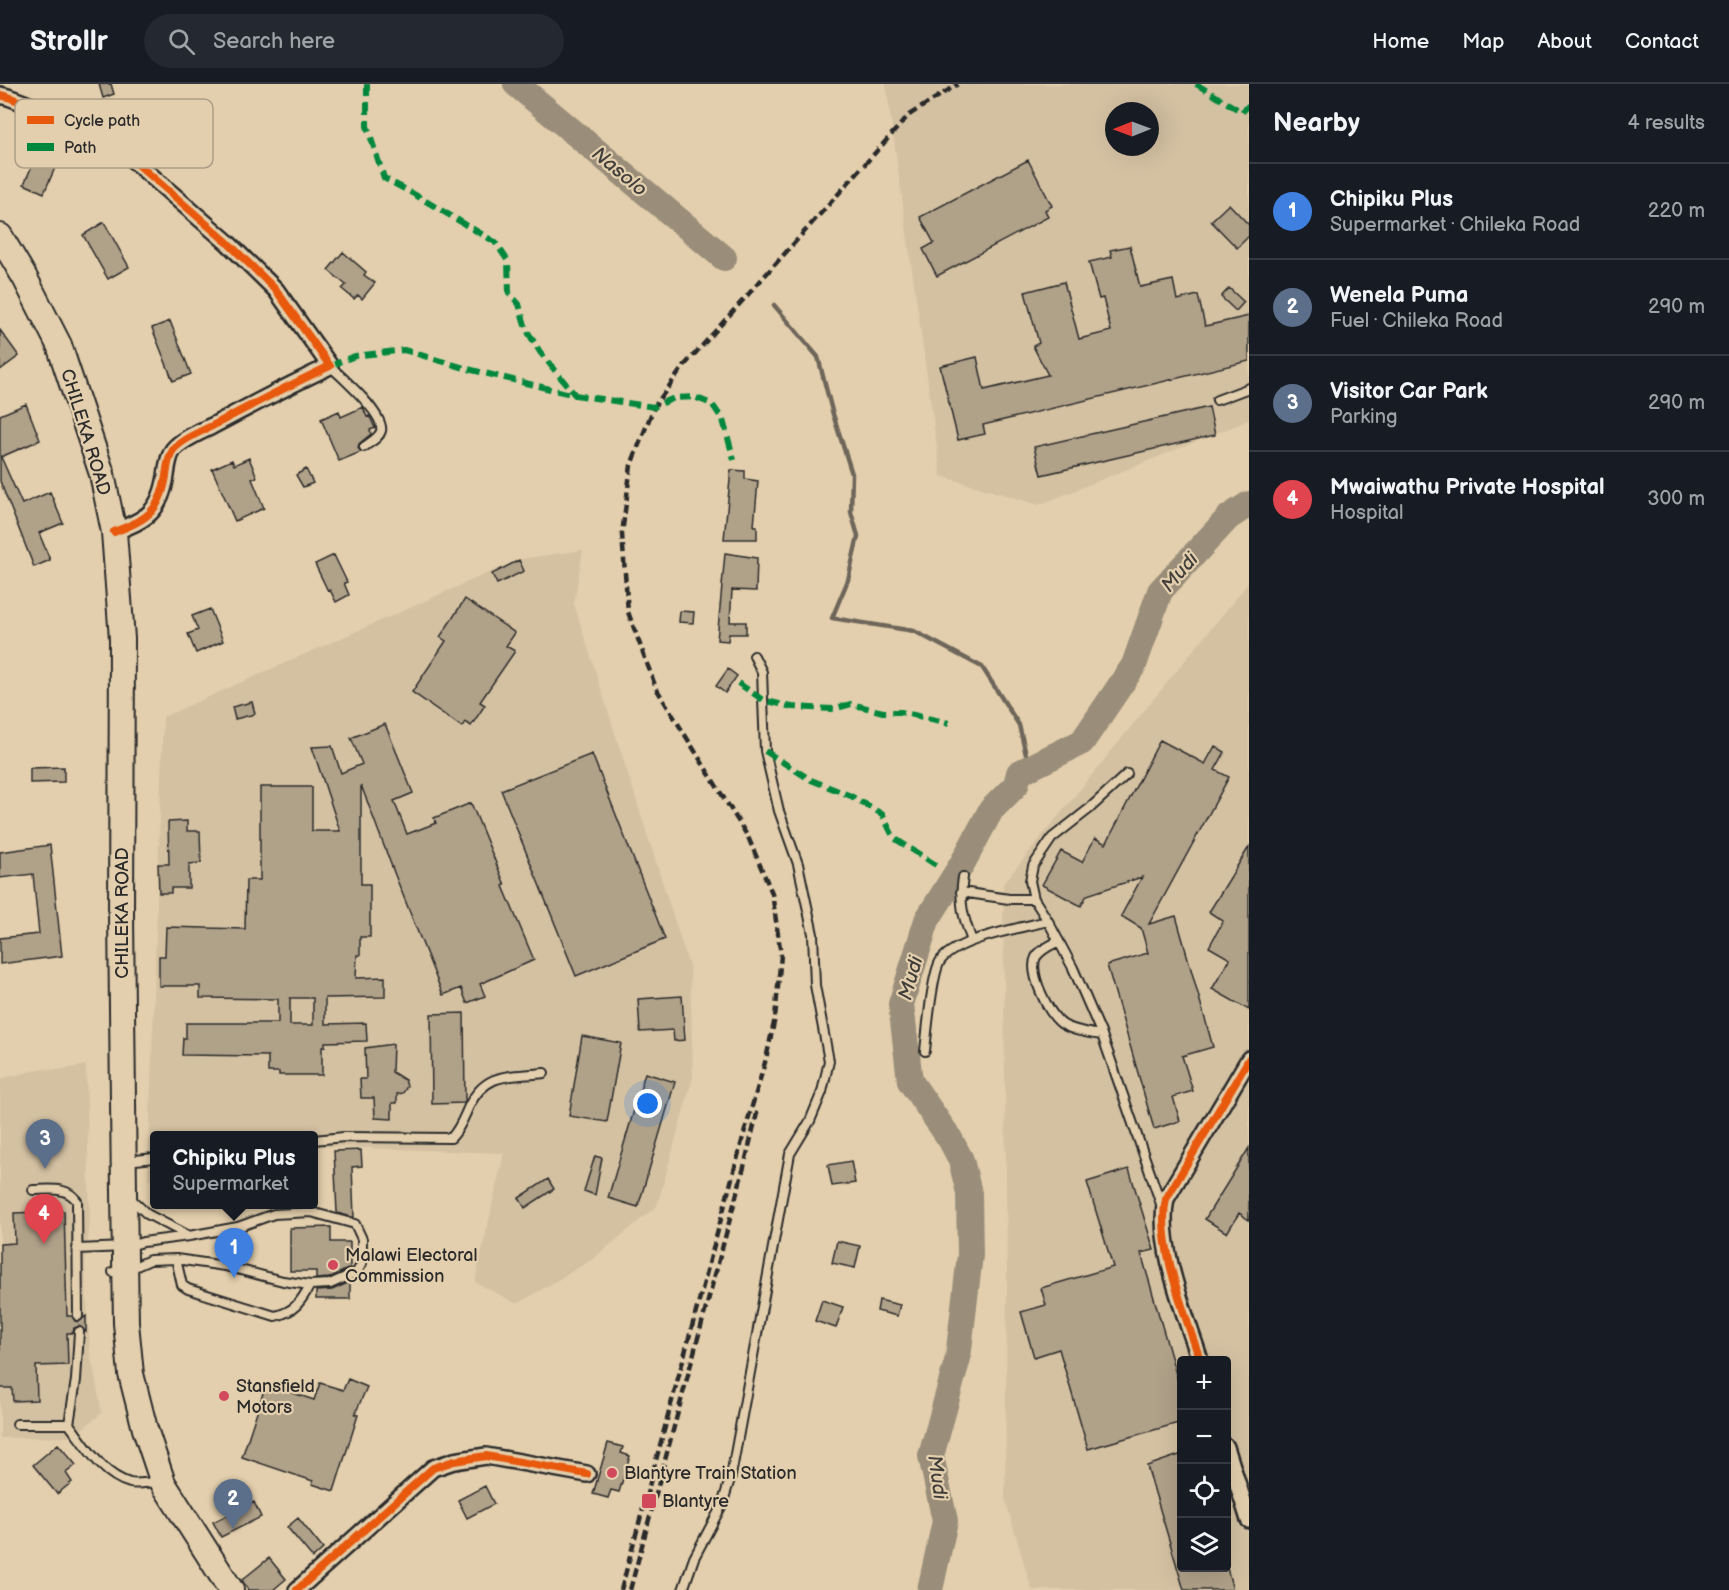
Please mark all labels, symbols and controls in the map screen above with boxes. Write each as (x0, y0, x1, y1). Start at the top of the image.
search box (144, 14, 564, 68)
text: Strollr (30, 25, 108, 58)
icon: search (165, 25, 198, 58)
text: Search here (213, 28, 335, 55)
text: Home (1372, 29, 1429, 54)
text: Map (1462, 29, 1504, 54)
text: About (1537, 29, 1592, 54)
text: Contact (1625, 29, 1699, 54)
legend (15, 99, 213, 168)
north arrow (1105, 102, 1159, 156)
text: Nearby (1273, 108, 1360, 139)
text: 4 results (1627, 111, 1705, 135)
text: Cycle path (64, 112, 140, 131)
text: Path (64, 139, 96, 158)
water label: Nasolo (587, 142, 652, 202)
text: Chipiku Plus (1330, 186, 1453, 213)
text: 1 (1288, 199, 1297, 223)
text: 220 m (1648, 199, 1705, 223)
text: Supermarket · Chileka Road (1330, 213, 1580, 237)
text: Wenela Puma (1330, 282, 1468, 309)
text: 2 (1287, 295, 1298, 319)
text: 290 m (1648, 295, 1705, 319)
text: Fuel · Chileka Road (1330, 309, 1503, 333)
street label: CHILEKA ROAD (56, 366, 115, 498)
text: Visitor Car Park (1330, 378, 1488, 405)
text: 3 (1287, 391, 1298, 415)
text: 290 m (1648, 391, 1705, 415)
text: Parking (1330, 405, 1398, 429)
text: Mwaiwathu Private Hospital (1330, 474, 1605, 501)
text: 4 (1287, 487, 1298, 511)
text: 300 m (1647, 487, 1705, 511)
text: Hospital (1330, 501, 1403, 525)
water label: Mudi (1156, 547, 1204, 597)
street label: CHILEKA ROAD (112, 847, 133, 979)
water label: Mudi (893, 952, 929, 1003)
your location (633, 1089, 662, 1118)
pin: 3 (26, 1120, 64, 1169)
popup (150, 1131, 318, 1209)
text: Chipiku Plus (172, 1145, 296, 1172)
text: Supermarket (172, 1172, 289, 1196)
pin: 4 (24, 1194, 63, 1244)
pin: 1 (214, 1228, 254, 1278)
place label: Malawi Electoral Commission (345, 1245, 478, 1287)
marker: Malawi Electoral Commission (326, 1258, 340, 1272)
map controls (1177, 1356, 1231, 1572)
button: + (1177, 1356, 1231, 1410)
place label: Stansfield Motors (236, 1376, 315, 1418)
marker: Stansfield Motors (217, 1389, 231, 1403)
button: − (1177, 1410, 1231, 1464)
water label: Mudi (922, 1454, 952, 1502)
place label: Blantyre Train Station (624, 1463, 797, 1484)
button: locate (1177, 1464, 1231, 1518)
marker: Blantyre Train Station (605, 1466, 619, 1480)
pin: 2 (214, 1480, 252, 1529)
place label: Blantyre (662, 1491, 729, 1512)
marker: Blantyre (640, 1492, 658, 1510)
button: layers (1177, 1518, 1231, 1572)

